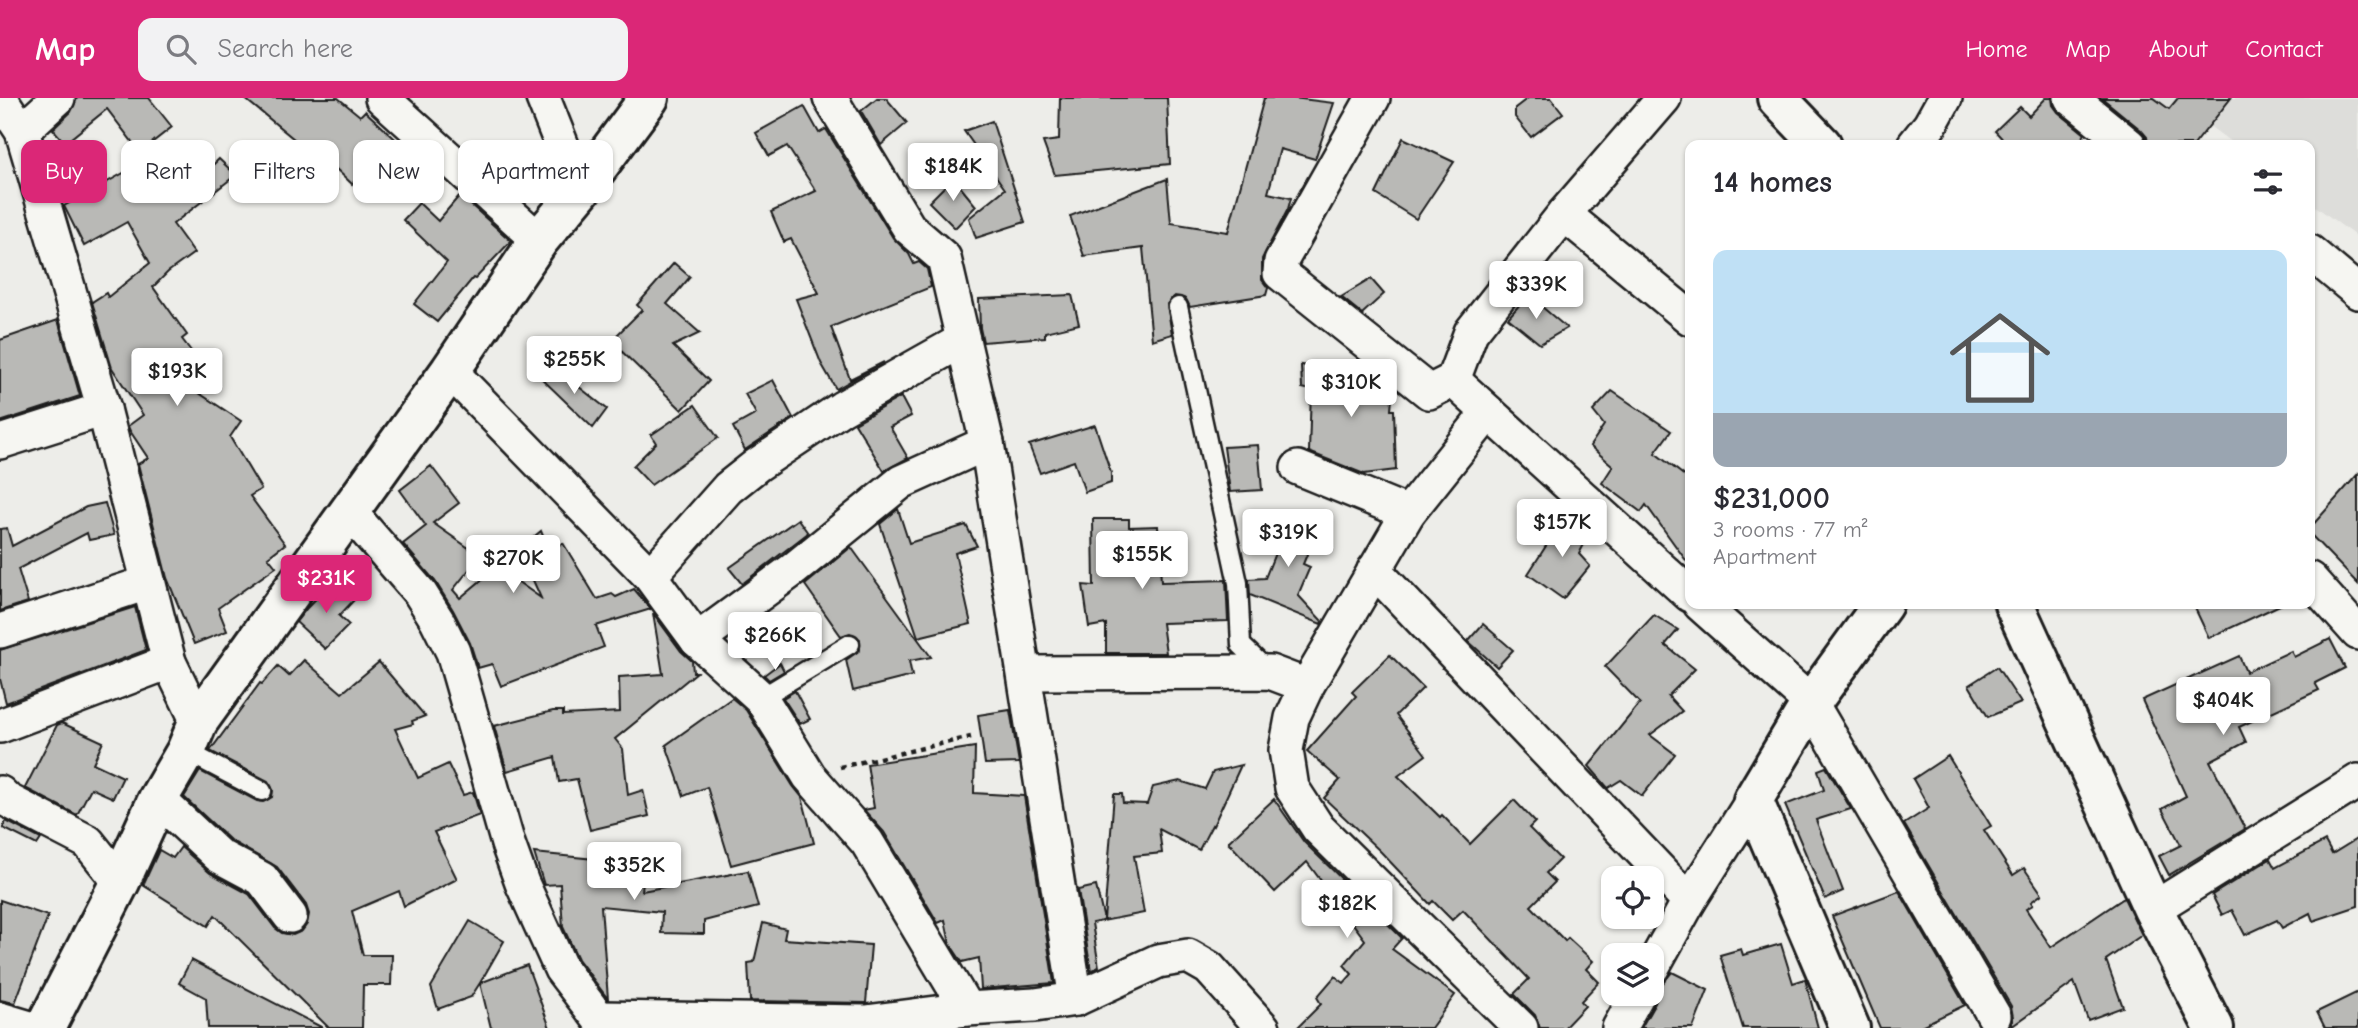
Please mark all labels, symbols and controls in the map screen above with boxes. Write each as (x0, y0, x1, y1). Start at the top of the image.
search box (138, 18, 628, 81)
text: Map (35, 30, 96, 68)
icon: search (162, 30, 200, 68)
text: Search here (218, 34, 353, 64)
text: Home (1966, 35, 2027, 63)
text: Map (2065, 35, 2111, 63)
text: About (2149, 35, 2207, 63)
text: Contact (2245, 35, 2323, 63)
chip: Buy (21, 140, 107, 203)
chip: Rent (121, 140, 215, 203)
chip: Filters (229, 140, 339, 203)
chip: New (353, 140, 444, 203)
chip: Apartment (458, 140, 613, 203)
pin: $184K (904, 144, 1002, 203)
text: $184K (924, 152, 982, 179)
icon: filters (2249, 163, 2287, 201)
text: 14 homes (1713, 165, 1832, 200)
pin: $339K (1487, 262, 1585, 321)
text: $339K (1505, 270, 1567, 297)
icon: home (1937, 295, 2063, 421)
pin: $255K (525, 336, 623, 396)
text: $255K (543, 345, 605, 372)
pin: $193K (128, 348, 226, 408)
text: $193K (147, 357, 207, 384)
pin: $310K (1302, 360, 1400, 419)
text: $310K (1321, 368, 1381, 395)
text: $231,000 (1713, 481, 1830, 516)
pin: $157K (1513, 500, 1611, 559)
text: $157K (1533, 508, 1591, 535)
pin: $319K (1239, 510, 1337, 569)
text: 3 rooms · 77 m² (1713, 516, 1868, 543)
text: $319K (1258, 518, 1318, 545)
pin: $155K (1093, 532, 1191, 591)
pin: $270K (464, 536, 562, 595)
text: $155K (1112, 540, 1172, 567)
text: Apartment (1713, 543, 1816, 570)
text: $270K (482, 544, 544, 571)
pin: $231K (277, 556, 375, 615)
text: $231K (297, 564, 355, 591)
pin: $266K (726, 612, 824, 672)
text: $266K (744, 621, 806, 648)
pin: $404K (2174, 678, 2272, 737)
text: $404K (2192, 686, 2254, 713)
pin: $352K (585, 842, 683, 902)
text: $352K (603, 851, 665, 878)
map controls (1601, 866, 1664, 1006)
button: locate (1601, 866, 1664, 929)
pin: $182K (1298, 880, 1396, 940)
text: $182K (1317, 889, 1377, 916)
button: layers (1601, 943, 1664, 1006)

